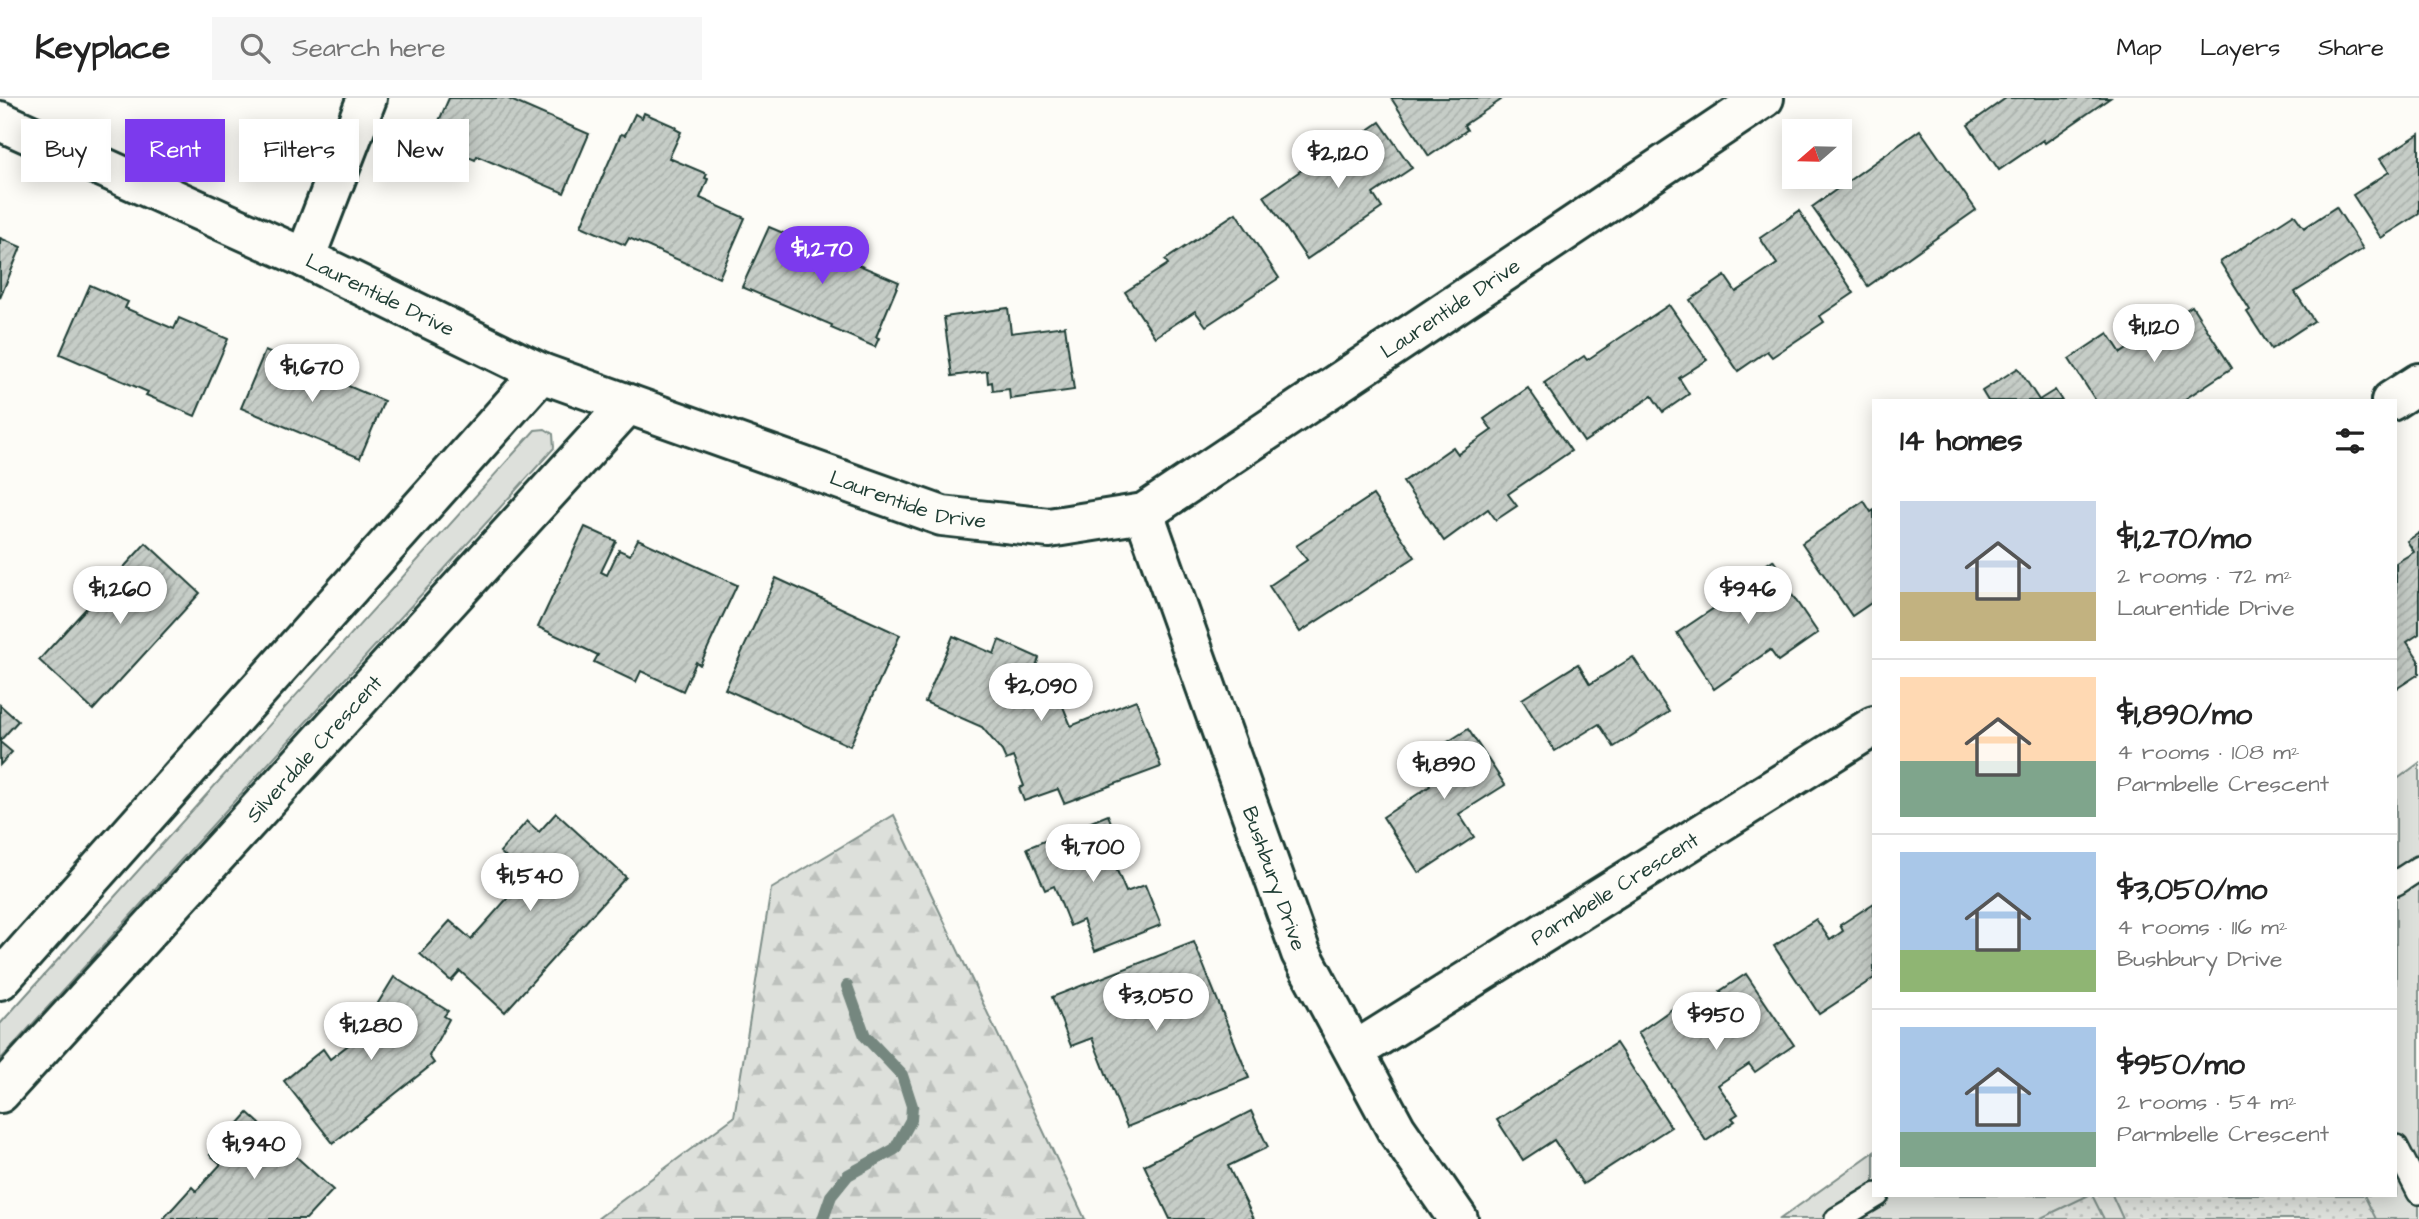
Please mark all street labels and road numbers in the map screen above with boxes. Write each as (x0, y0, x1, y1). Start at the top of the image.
street label: Laurentide Drive (301, 246, 459, 343)
street label: Laurentide Drive (1375, 251, 1526, 365)
street label: Laurentide Drive (826, 463, 988, 535)
street label: Silverdale Crescent (239, 668, 389, 829)
street label: Bushbury Drive (1235, 802, 1313, 955)
street label: Parmbelle Crescent (1525, 825, 1705, 952)

